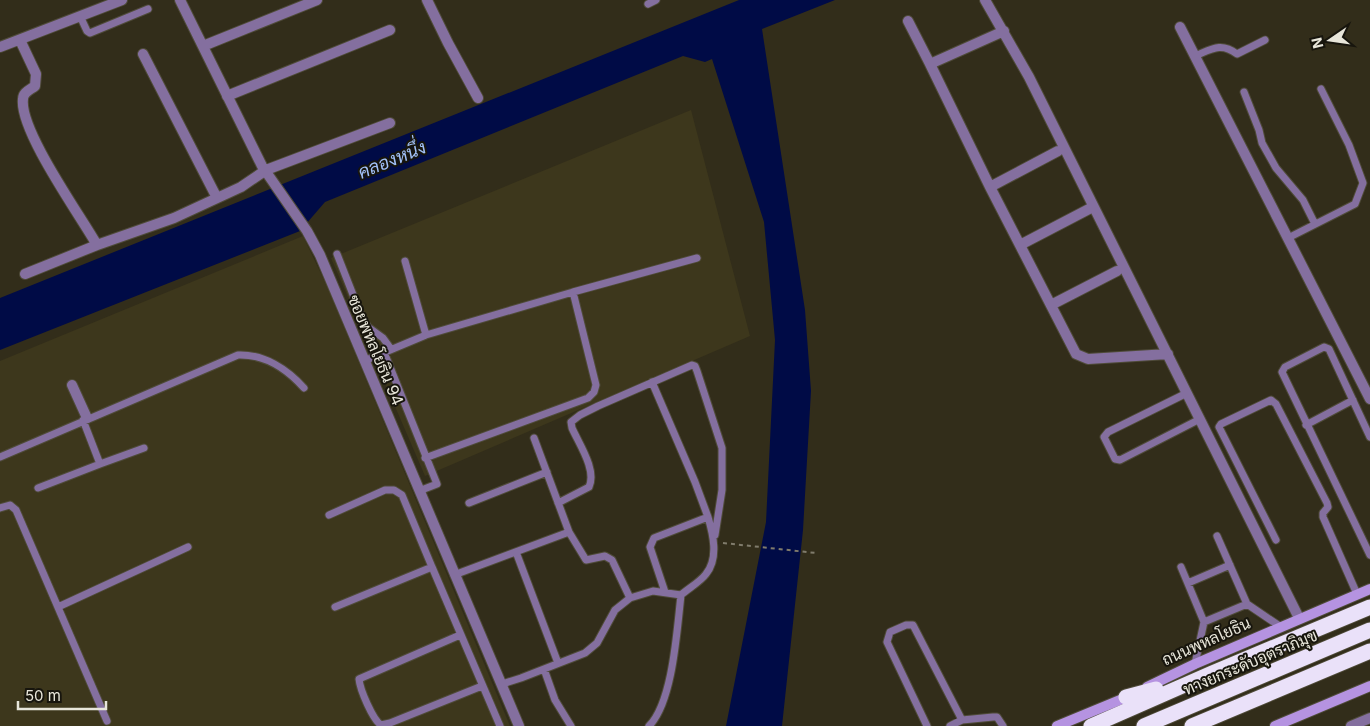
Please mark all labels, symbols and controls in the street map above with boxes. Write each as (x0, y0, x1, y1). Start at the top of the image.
north arrow (1305, 15, 1355, 65)
text: N (1307, 36, 1326, 50)
water label: คลองหนึ่ง (353, 132, 429, 183)
street label: ซอยพหลโยธิน 94 (344, 291, 409, 408)
street label: ถนนพหลโยธิน (1158, 612, 1253, 669)
street label: ทางยกระดับอุตราภิมุข (1180, 625, 1321, 701)
scale bar (18, 678, 105, 710)
text: 50 m (25, 686, 61, 705)

